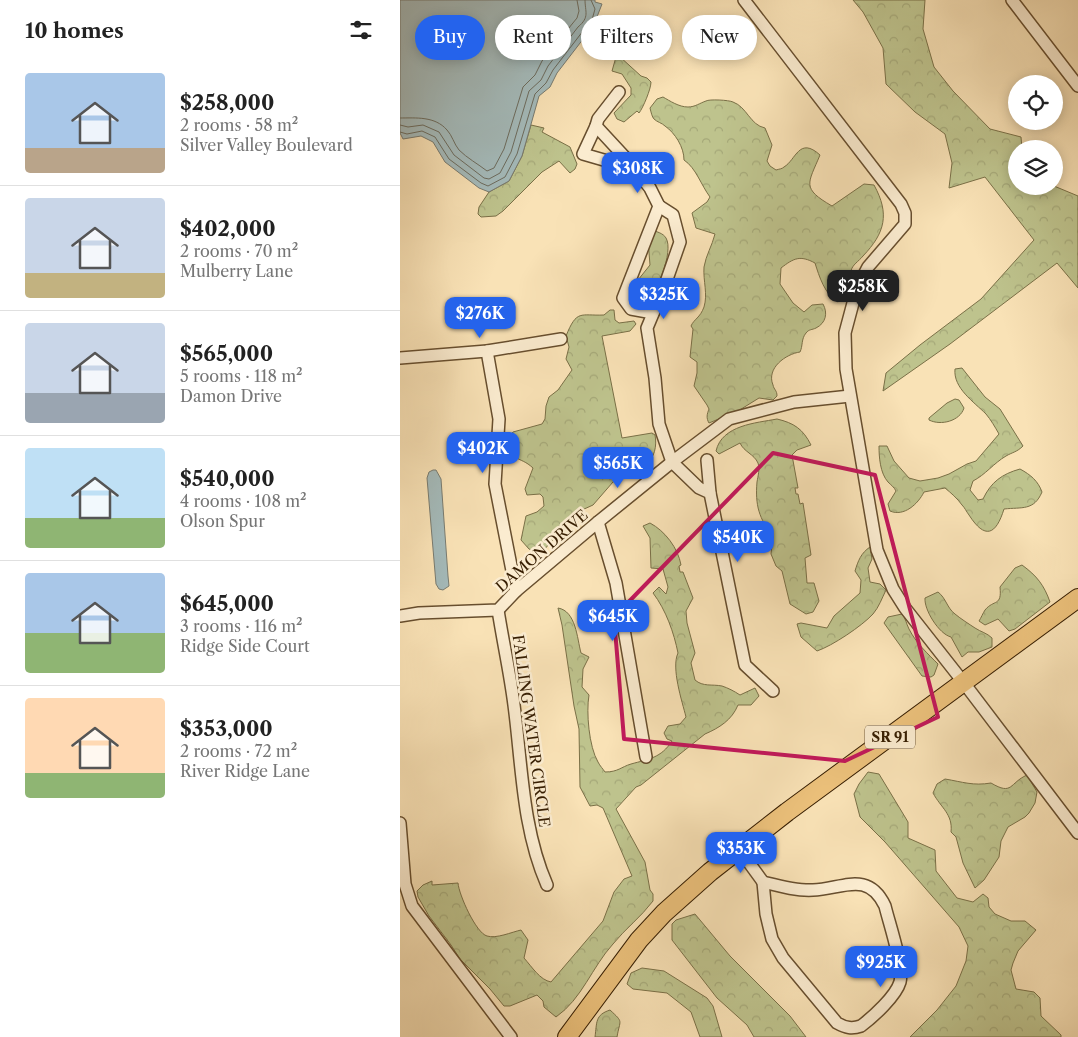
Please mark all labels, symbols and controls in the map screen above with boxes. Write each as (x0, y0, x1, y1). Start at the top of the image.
chip: Buy (415, 15, 485, 60)
chip: Rent (495, 15, 571, 60)
chip: Filters (581, 15, 672, 60)
chip: New (682, 15, 757, 60)
icon: filters (347, 16, 375, 44)
text: 10 homes (25, 18, 124, 43)
map controls (1008, 75, 1063, 195)
button: locate (1008, 75, 1063, 130)
text: $258,000 (180, 90, 274, 115)
icon: home (65, 93, 125, 153)
text: 2 rooms · 58 m² (180, 115, 298, 135)
text: Silver Valley Boulevard (180, 135, 353, 155)
button: layers (1008, 140, 1063, 195)
pin: $308K (603, 152, 673, 194)
text: $308K (613, 158, 663, 178)
text: $402,000 (180, 216, 276, 241)
icon: home (65, 218, 125, 278)
text: 2 rooms · 70 m² (180, 241, 298, 261)
text: Mulberry Lane (180, 261, 293, 281)
pin: $258K (828, 270, 898, 312)
text: $258K (838, 276, 888, 296)
pin: $325K (629, 278, 699, 320)
text: $325K (639, 284, 689, 304)
pin: $276K (445, 296, 515, 339)
text: $276K (456, 303, 504, 323)
text: $565,000 (180, 341, 273, 366)
icon: home (65, 343, 125, 403)
text: 5 rooms · 118 m² (180, 366, 303, 386)
text: Damon Drive (180, 386, 282, 406)
pin: $402K (448, 432, 518, 474)
text: $402K (458, 438, 508, 458)
pin: $565K (583, 446, 653, 489)
text: $565K (594, 453, 642, 473)
text: $540,000 (180, 466, 275, 491)
icon: home (65, 468, 125, 528)
text: 4 rooms · 108 m² (180, 491, 307, 511)
street label: DAMON DRIVE (492, 505, 592, 596)
text: Olson Spur (180, 511, 265, 531)
pin: $540K (703, 520, 773, 563)
text: $540K (713, 527, 763, 547)
text: $645,000 (180, 591, 274, 616)
icon: home (65, 593, 125, 653)
pin: $645K (578, 600, 648, 642)
text: $645K (588, 606, 638, 626)
text: 3 rooms · 116 m² (180, 616, 303, 636)
street label: FALLING WATER CIRCLE (509, 634, 554, 828)
text: Ridge Side Court (180, 636, 310, 656)
text: $353,000 (180, 716, 273, 741)
icon: home (65, 718, 125, 778)
road number: SR 91 (865, 726, 915, 749)
text: 2 rooms · 72 m² (180, 741, 297, 761)
text: River Ridge Lane (180, 761, 310, 781)
pin: $353K (706, 832, 776, 874)
text: $353K (717, 838, 765, 858)
pin: $925K (846, 946, 916, 988)
text: $925K (856, 952, 906, 972)

